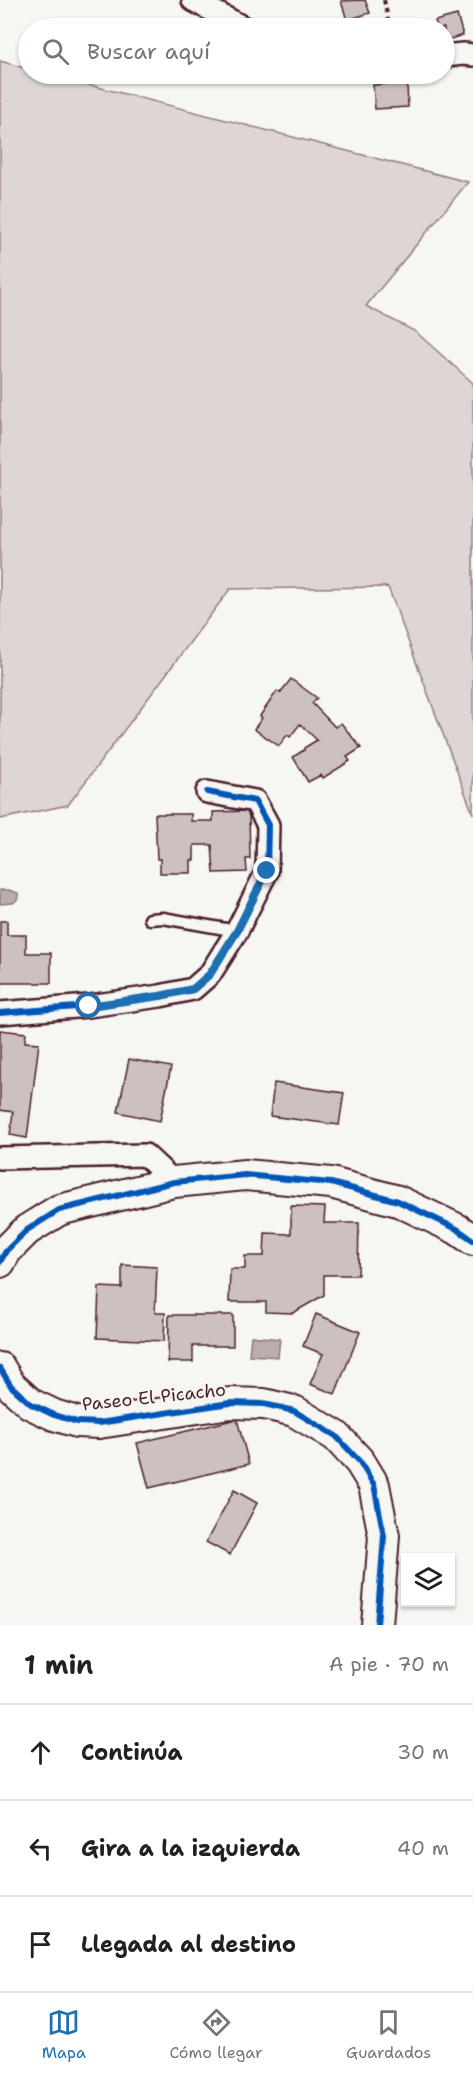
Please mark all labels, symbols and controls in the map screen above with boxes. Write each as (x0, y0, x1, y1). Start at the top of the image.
search box (18, 18, 455, 84)
icon: search (39, 35, 72, 68)
text: Buscar aquí (87, 37, 210, 66)
route end (253, 857, 279, 883)
route start (75, 992, 101, 1018)
street label: Paseo El Picacho (81, 1378, 227, 1416)
map controls (401, 1553, 455, 1607)
button: layers (401, 1553, 455, 1607)
text: 1 min (24, 1647, 93, 1682)
text: A pie · 70 m (329, 1651, 449, 1677)
icon: ahead (24, 1736, 57, 1769)
text: Continúa (81, 1738, 183, 1767)
text: 30 m (397, 1739, 449, 1765)
icon: left (24, 1832, 57, 1865)
text: Gira a la izquierda (81, 1834, 300, 1863)
text: 40 m (397, 1835, 449, 1861)
icon: arrive (24, 1928, 57, 1961)
text: Llegada al destino (81, 1930, 296, 1959)
tab: Mapa (42, 2006, 86, 2063)
tab: Cómo llegar (169, 2006, 263, 2063)
tab: Guardados (346, 2006, 431, 2063)

